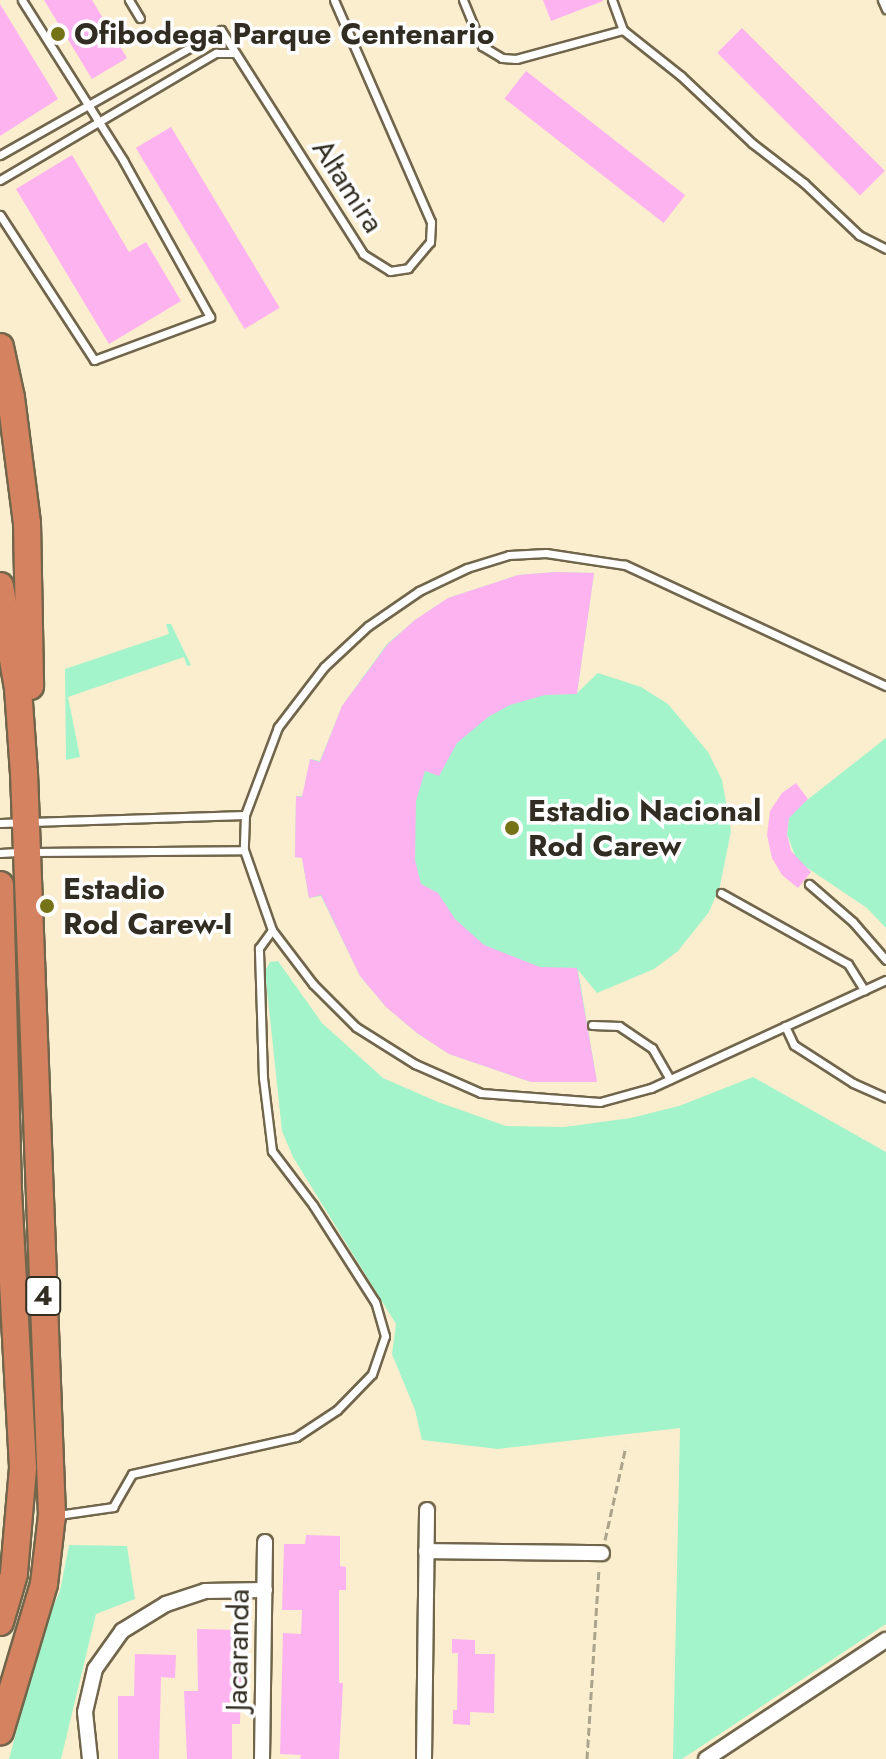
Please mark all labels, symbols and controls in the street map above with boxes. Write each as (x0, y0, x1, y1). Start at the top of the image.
place label: Ofibodega Parque Centenario (74, 16, 494, 52)
marker: Ofibodega Parque Centenario (49, 25, 67, 43)
street label: Altamira (305, 132, 391, 240)
place label: Estadio Nacional Rod Carew (528, 793, 761, 864)
marker: Estadio Nacional Rod Carew (503, 819, 521, 837)
place label: Estadio Rod Carew-I (63, 871, 233, 942)
marker: Estadio Rod Carew-I (38, 897, 56, 915)
road number: 4 (25, 1272, 61, 1320)
street label: Jacaranda (219, 1588, 257, 1712)

